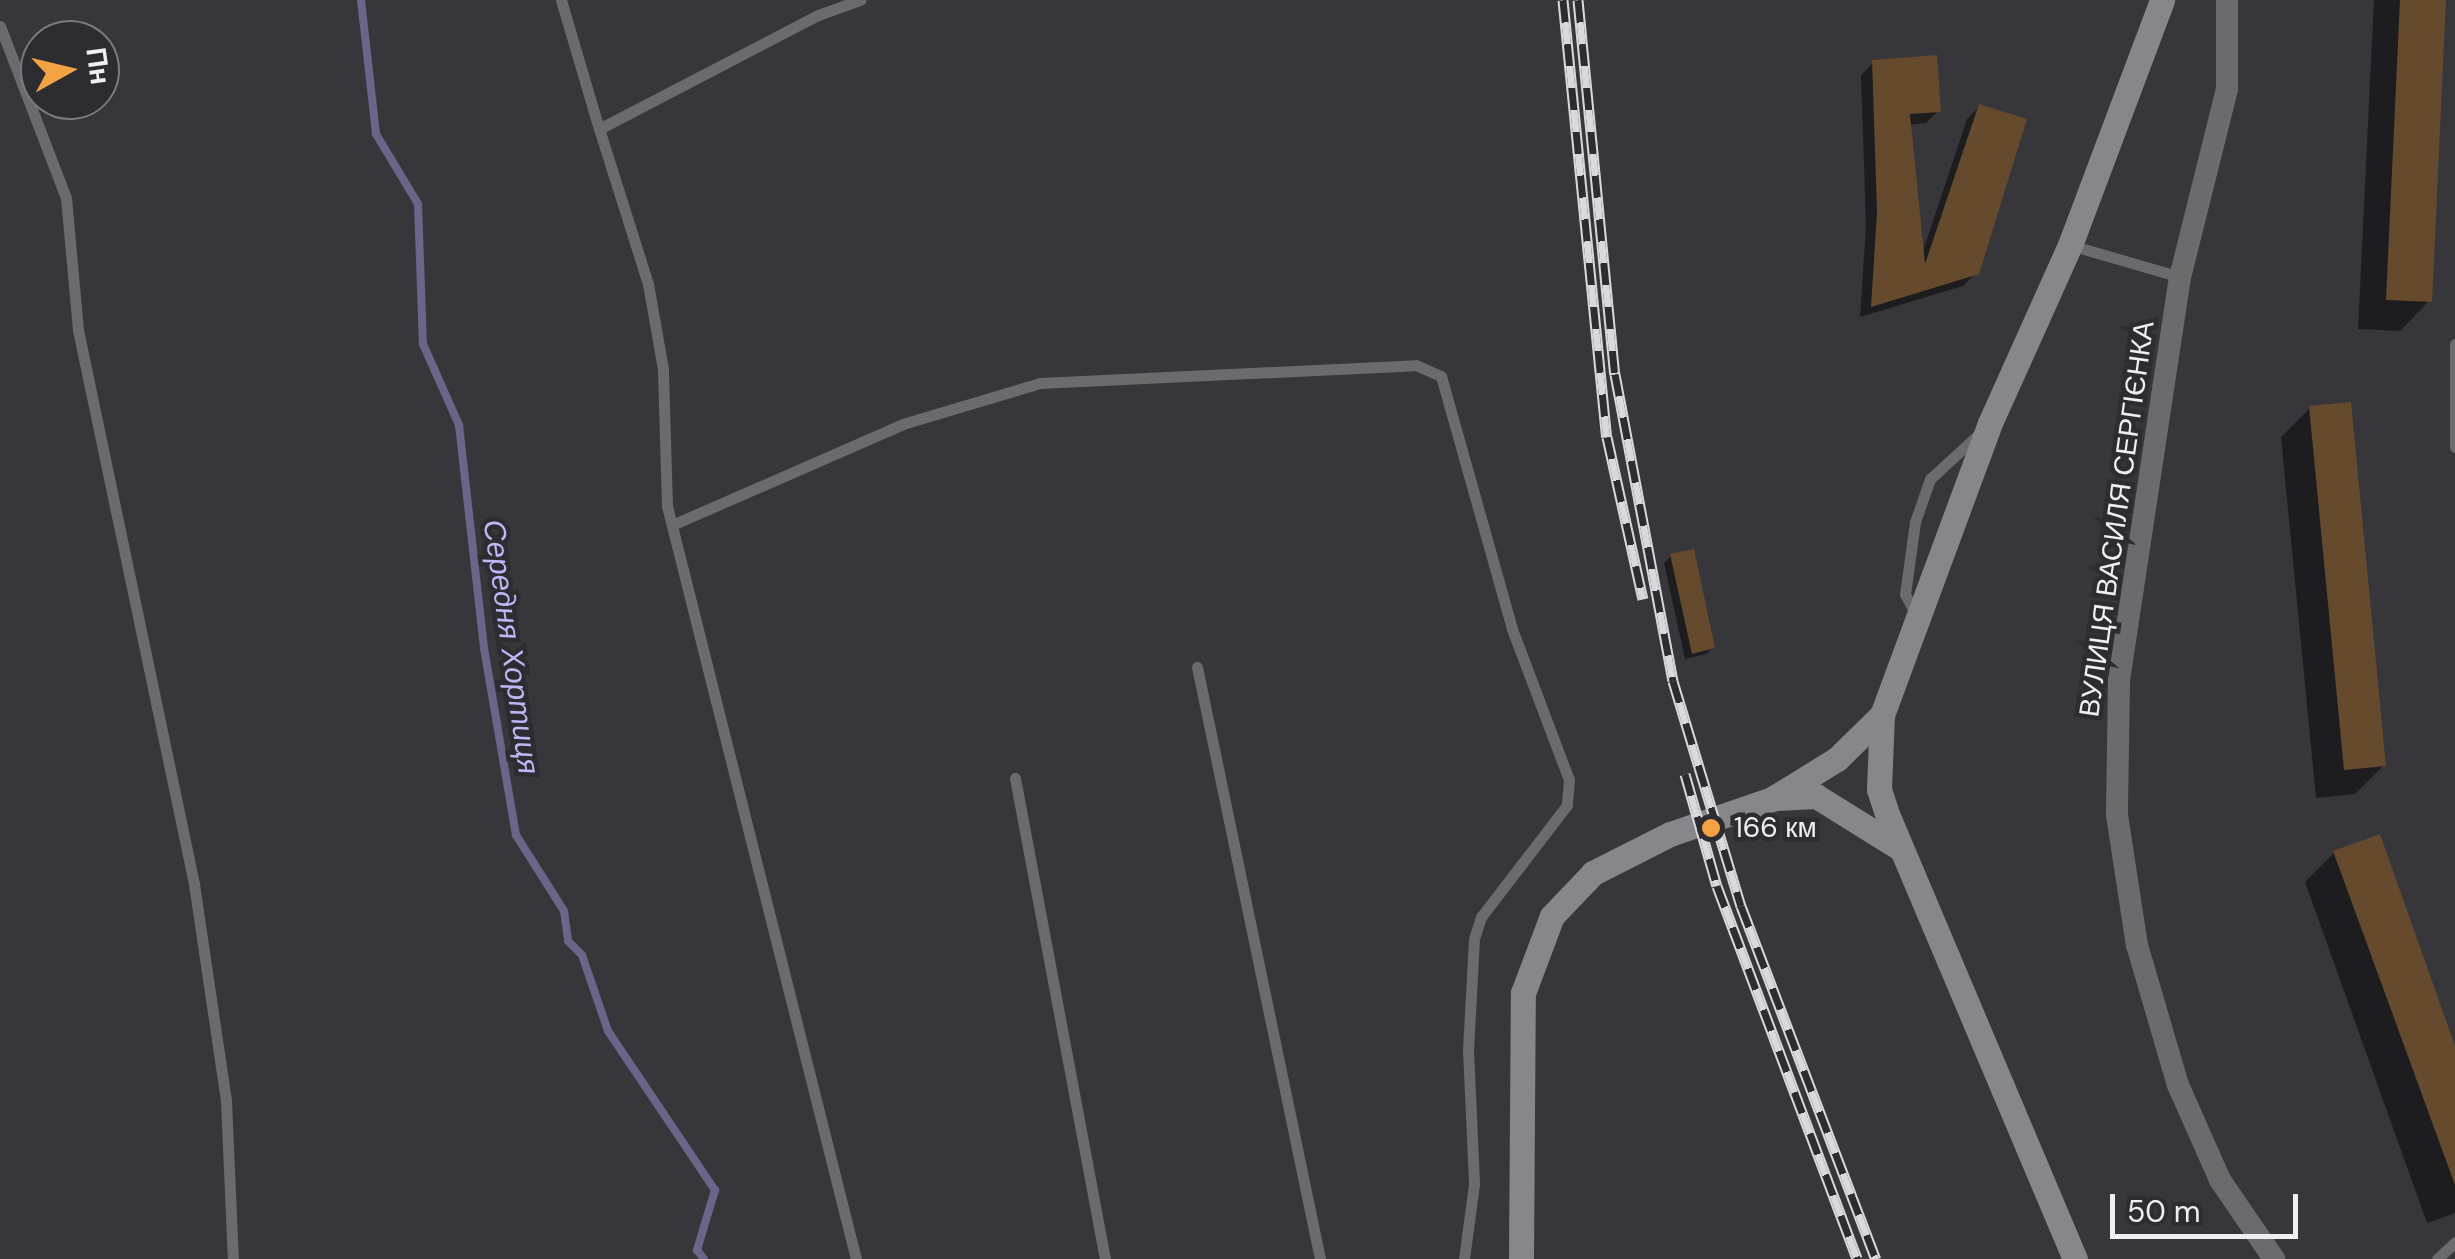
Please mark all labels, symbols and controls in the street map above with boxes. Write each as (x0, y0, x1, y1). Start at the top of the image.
north arrow (20, 20, 120, 120)
text: Пн (77, 45, 119, 87)
street label: ВУЛИЦЯ ВАСИЛЯ СЕРГІЄНКА (2073, 319, 2161, 719)
water label: Середня Хортиця (475, 517, 547, 777)
place label: 166 км (1734, 811, 1817, 845)
marker: 166 км (1698, 815, 1724, 841)
scale bar (2115, 1174, 2302, 1236)
text: 50 m (2127, 1192, 2201, 1231)

